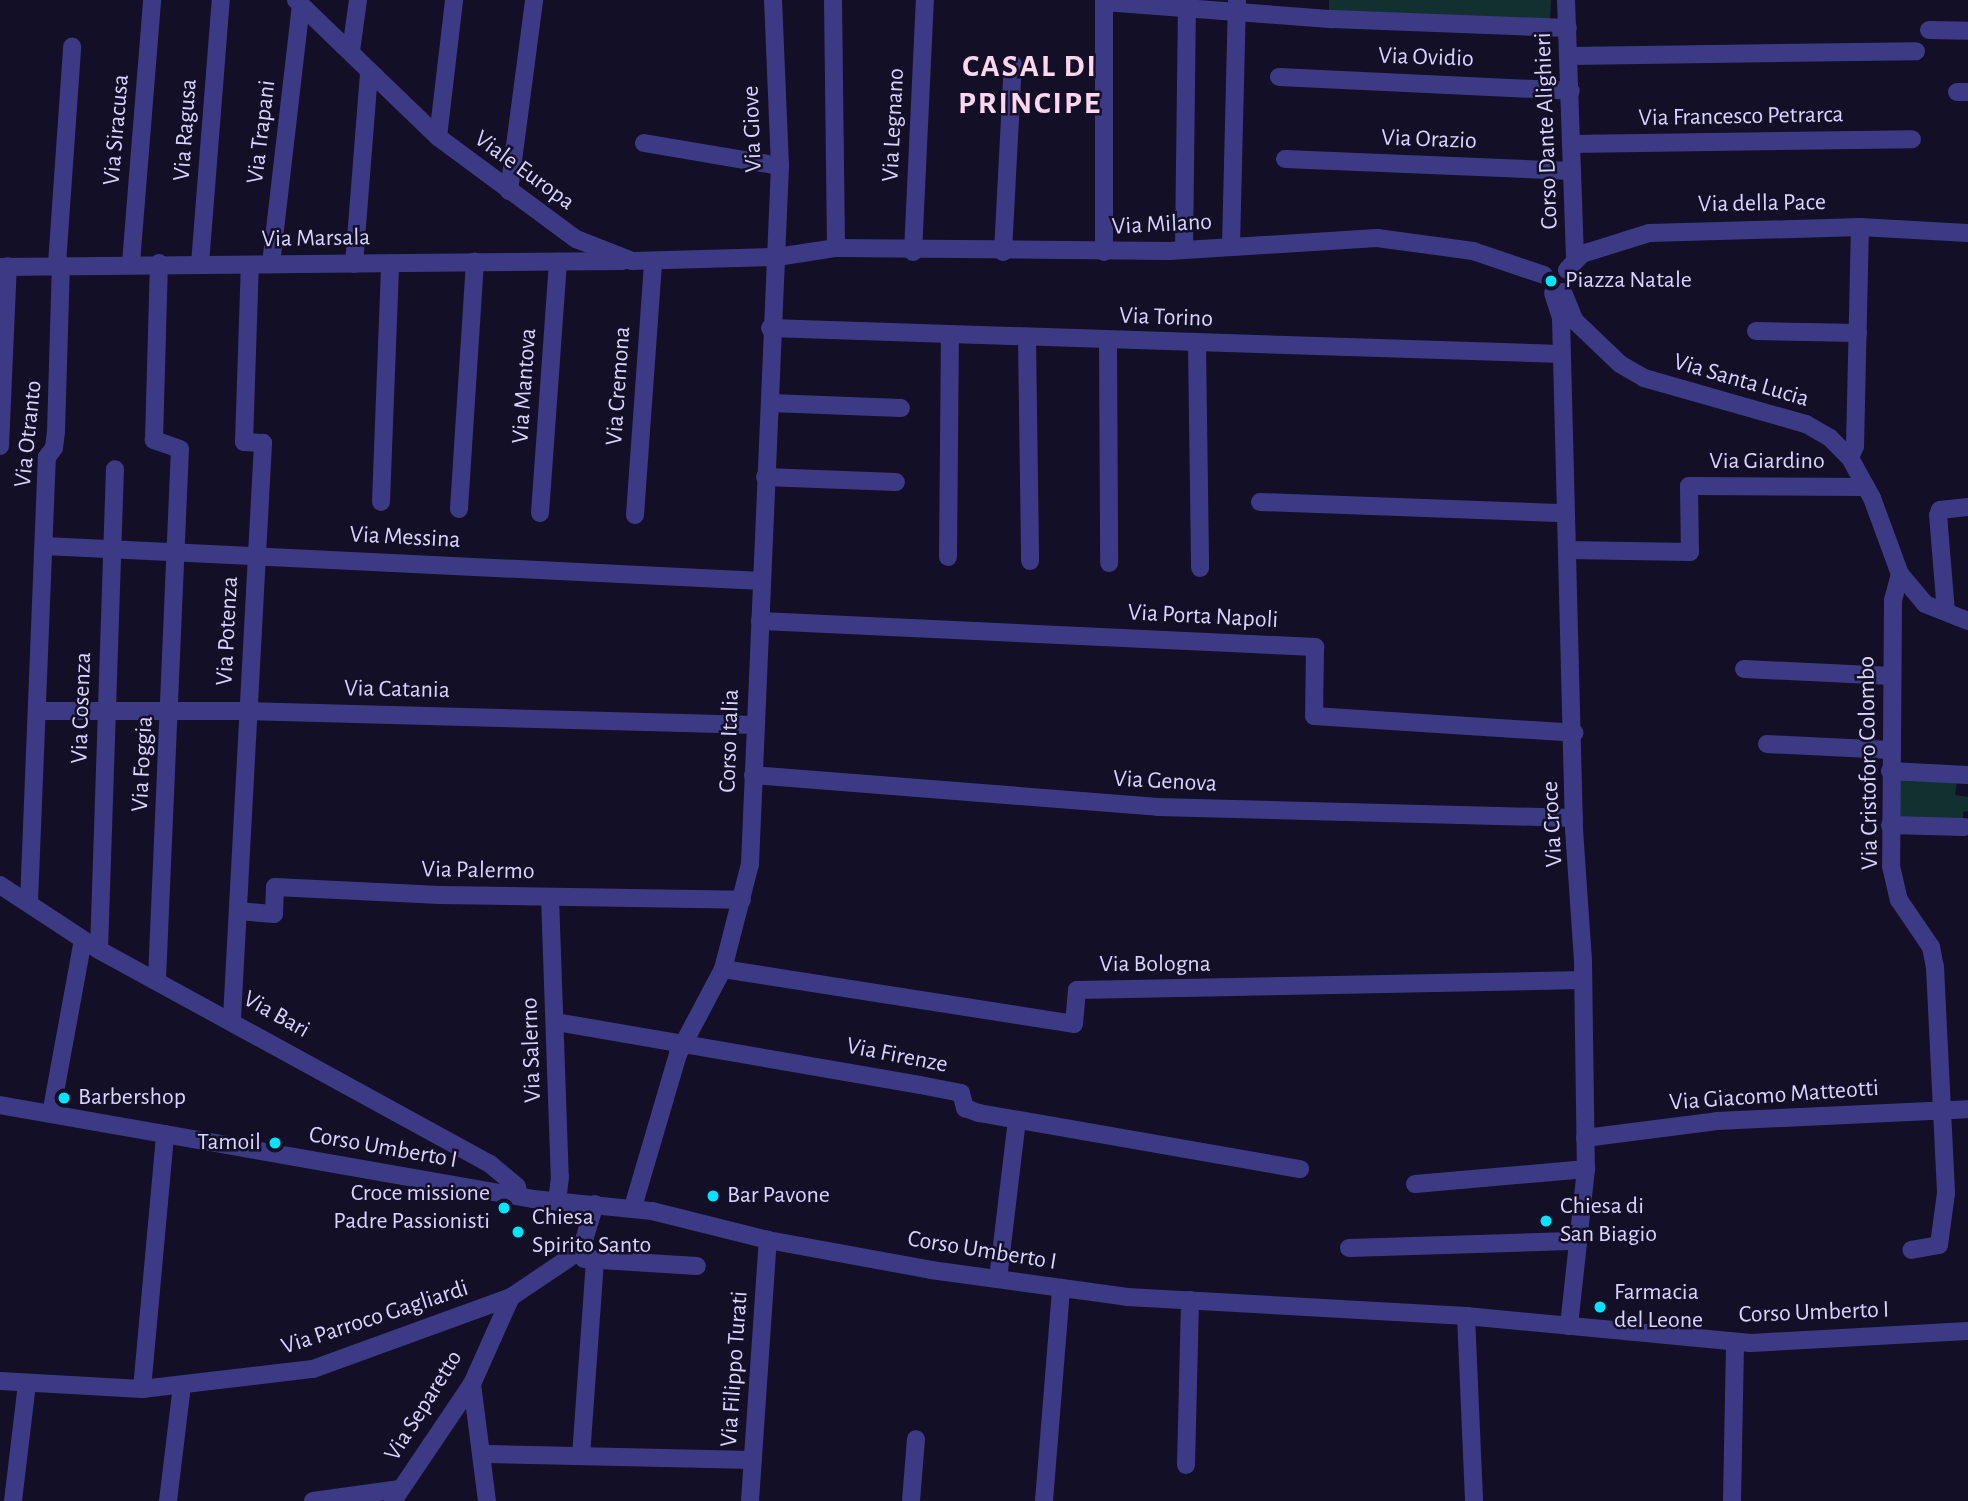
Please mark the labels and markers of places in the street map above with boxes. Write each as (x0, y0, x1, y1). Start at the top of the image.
place label: Piazza Natale (1565, 267, 1692, 295)
marker: Piazza Natale (1543, 273, 1559, 289)
place label: Barbershop (78, 1084, 186, 1112)
marker: Barbershop (56, 1090, 72, 1106)
place label: Tamoil (197, 1129, 261, 1157)
marker: Tamoil (267, 1135, 283, 1151)
place label: Croce missione Padre Passionisti (333, 1180, 490, 1236)
place label: Bar Pavone (727, 1182, 830, 1210)
marker: Bar Pavone (705, 1188, 721, 1204)
place label: Chiesa di San Biagio (1560, 1193, 1657, 1249)
marker: Croce missione Padre Passionisti (496, 1200, 512, 1216)
place label: Chiesa Spirito Santo (532, 1204, 651, 1260)
marker: Chiesa di San Biagio (1538, 1213, 1554, 1229)
marker: Chiesa Spirito Santo (510, 1224, 526, 1240)
place label: Farmacia del Leone (1614, 1279, 1703, 1335)
marker: Farmacia del Leone (1592, 1299, 1608, 1315)

